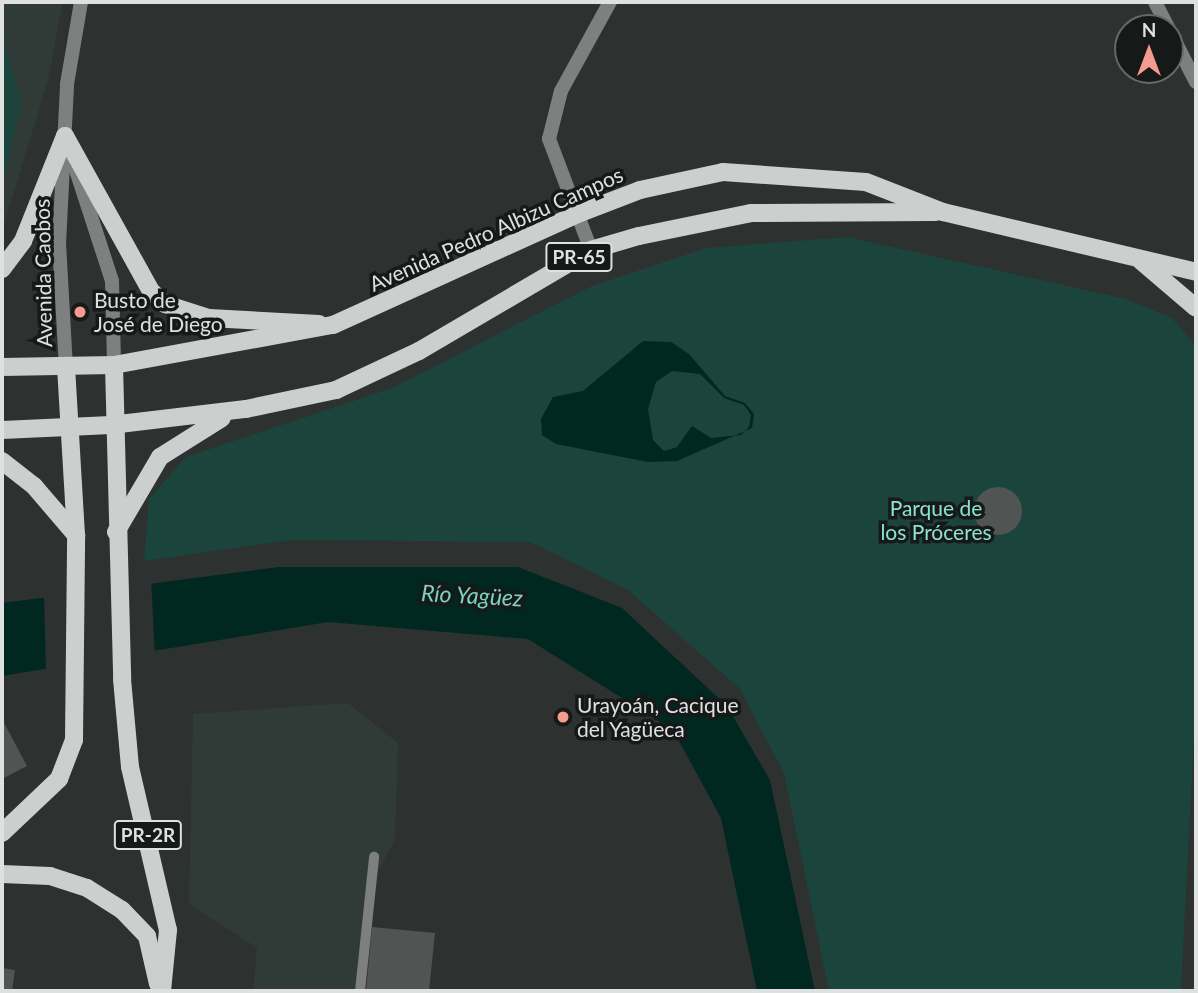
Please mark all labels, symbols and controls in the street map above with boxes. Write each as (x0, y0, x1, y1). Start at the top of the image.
north arrow (1114, 14, 1184, 84)
text: N (1142, 18, 1156, 41)
street label: Avenida Pedro Albizu Campos (365, 161, 627, 297)
street label: Avenida Caobos (29, 199, 57, 347)
road number: PR-65 (544, 242, 614, 272)
place label: Busto de José de Diego (94, 287, 223, 337)
marker: Busto de José de Diego (72, 304, 88, 320)
park label: Parque de los Próceres (880, 495, 992, 545)
water label: Río Yagüez (420, 579, 524, 611)
place label: Urayoán, Cacique del Yagüeca (577, 692, 739, 742)
marker: Urayoán, Cacique del Yagüeca (555, 709, 571, 725)
road number: PR-2R (113, 820, 183, 850)

